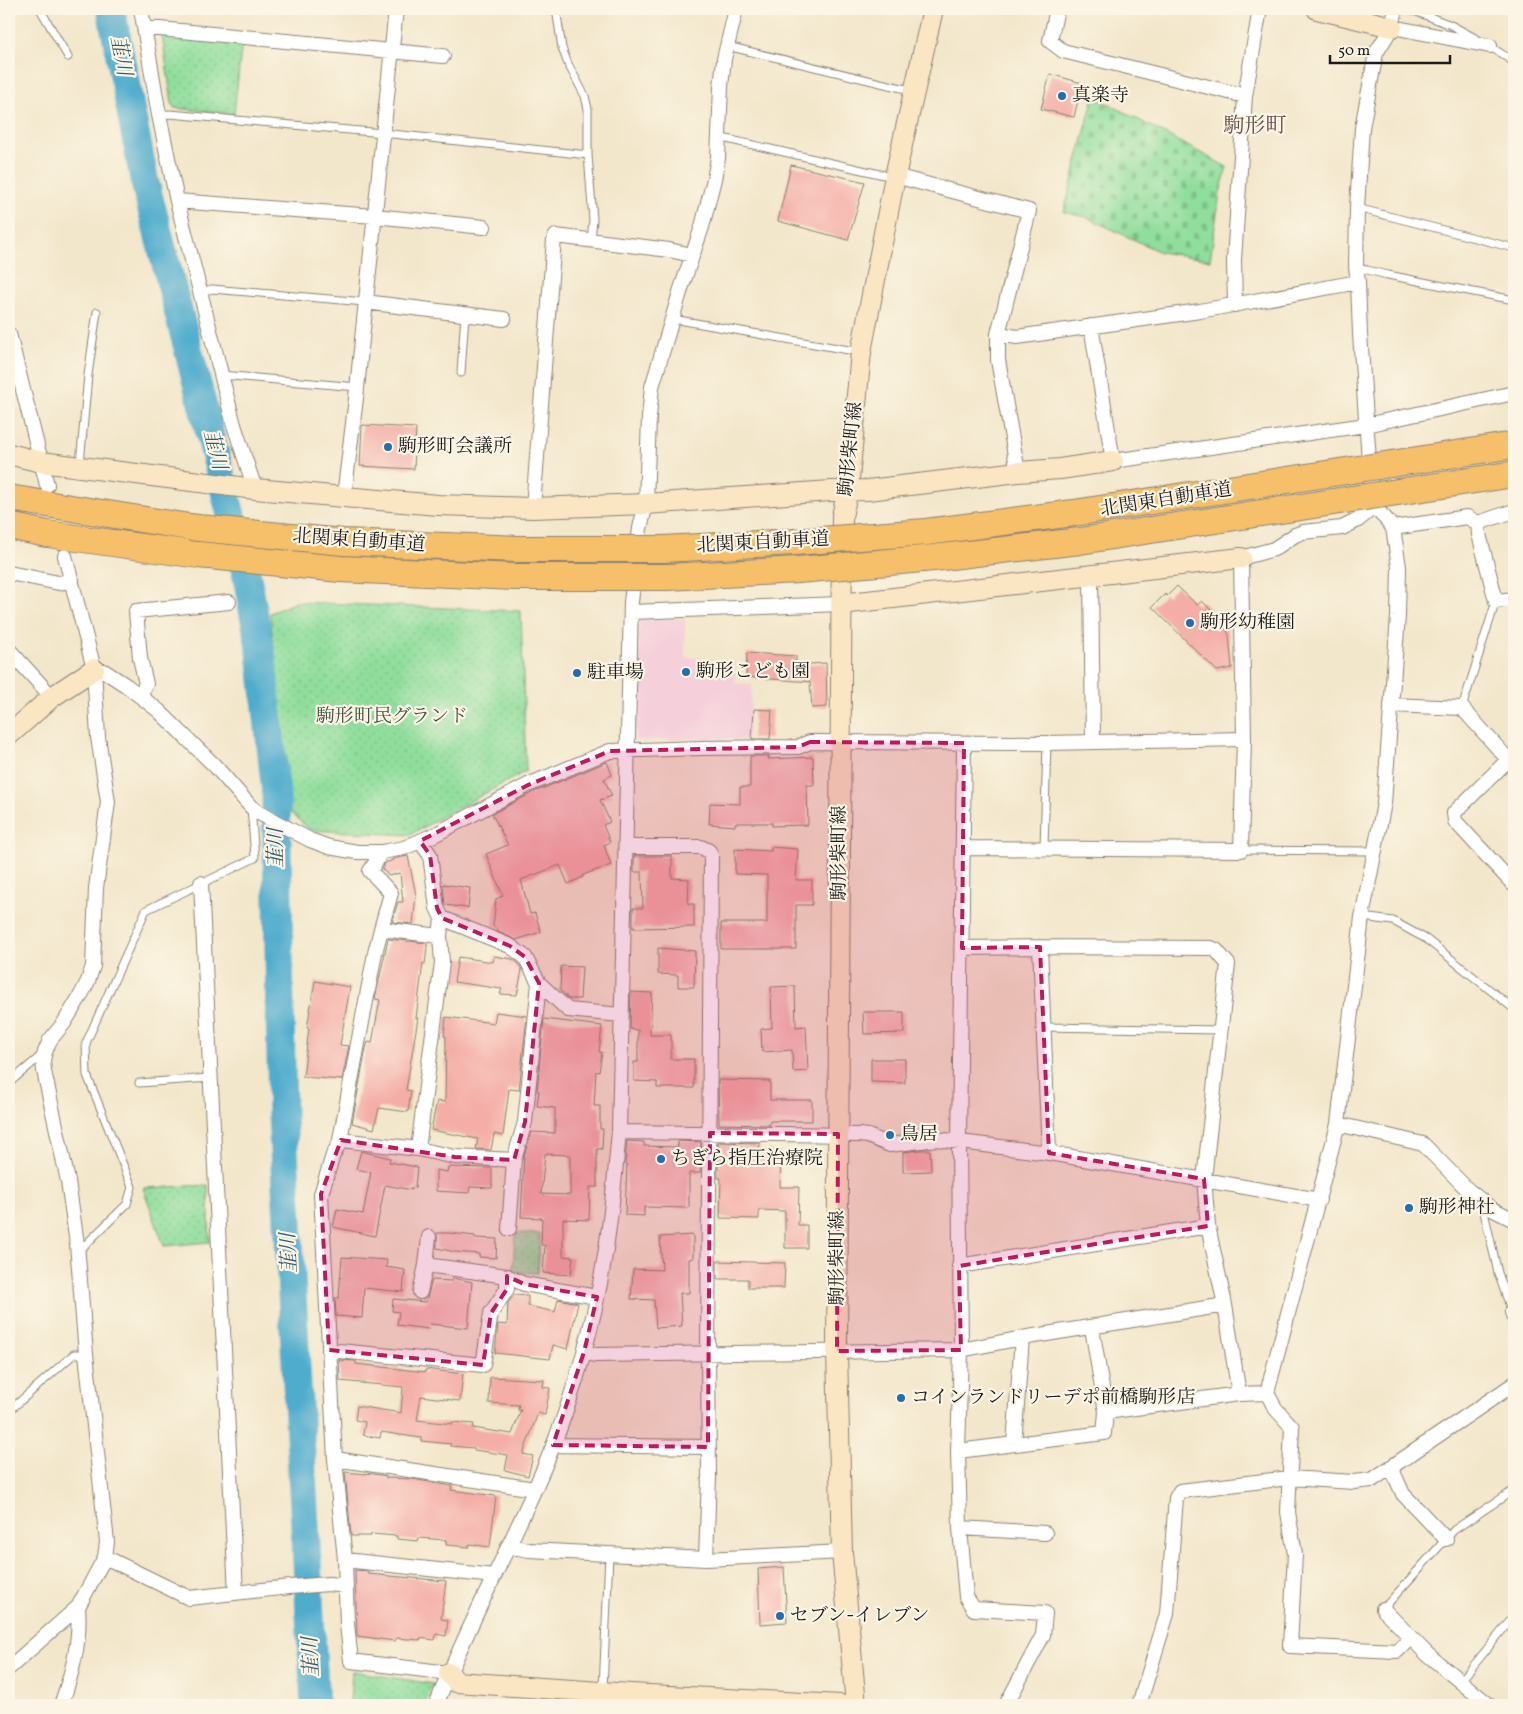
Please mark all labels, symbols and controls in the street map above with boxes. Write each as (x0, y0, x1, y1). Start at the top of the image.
scale bar (1330, 32, 1450, 64)
water label: 韮川 (102, 34, 138, 80)
text: 50 m (1338, 41, 1370, 62)
place label: 真楽寺 (1072, 83, 1129, 109)
marker: 真楽寺 (1056, 90, 1068, 102)
district label: 駒形町 (1224, 112, 1287, 141)
street label: 駒形柴町線 (833, 400, 869, 498)
water label: 韮川 (196, 427, 233, 475)
place label: 駒形町会議所 (398, 434, 512, 460)
marker: 駒形町会議所 (382, 441, 394, 453)
street label: 北関東自動車道 (1098, 477, 1234, 523)
street label: 北関東自動車道 (292, 523, 426, 559)
street label: 北関東自動車道 (696, 527, 830, 559)
place label: 駒形幼稚園 (1200, 610, 1295, 636)
marker: 駒形幼稚園 (1184, 617, 1196, 629)
place label: 駒形こども園 (696, 659, 810, 685)
place label: 駐車場 (587, 660, 644, 686)
marker: 駒形こども園 (680, 666, 692, 678)
marker: 駐車場 (571, 667, 583, 679)
park label: 駒形町民グランド (316, 704, 468, 730)
street label: 駒形柴町線 (827, 805, 853, 901)
water label: 韮川 (263, 826, 291, 868)
place label: 鳥居 (900, 1122, 938, 1148)
marker: 鳥居 (884, 1129, 896, 1141)
place label: ちぎら指圧治療院 (671, 1146, 823, 1172)
marker: ちぎら指圧治療院 (655, 1153, 667, 1165)
place label: 駒形神社 (1419, 1195, 1495, 1221)
marker: 駒形神社 (1403, 1202, 1415, 1214)
street label: 駒形柴町線 (825, 1210, 851, 1306)
water label: 韮川 (275, 1230, 305, 1274)
place label: コインランドリーデポ前橋駒形店 (911, 1385, 1195, 1411)
marker: コインランドリーデポ前橋駒形店 (895, 1392, 907, 1404)
place label: セブン-イレブン (790, 1603, 929, 1629)
marker: セブン-イレブン (774, 1610, 786, 1622)
water label: 韮川 (297, 1634, 327, 1678)

